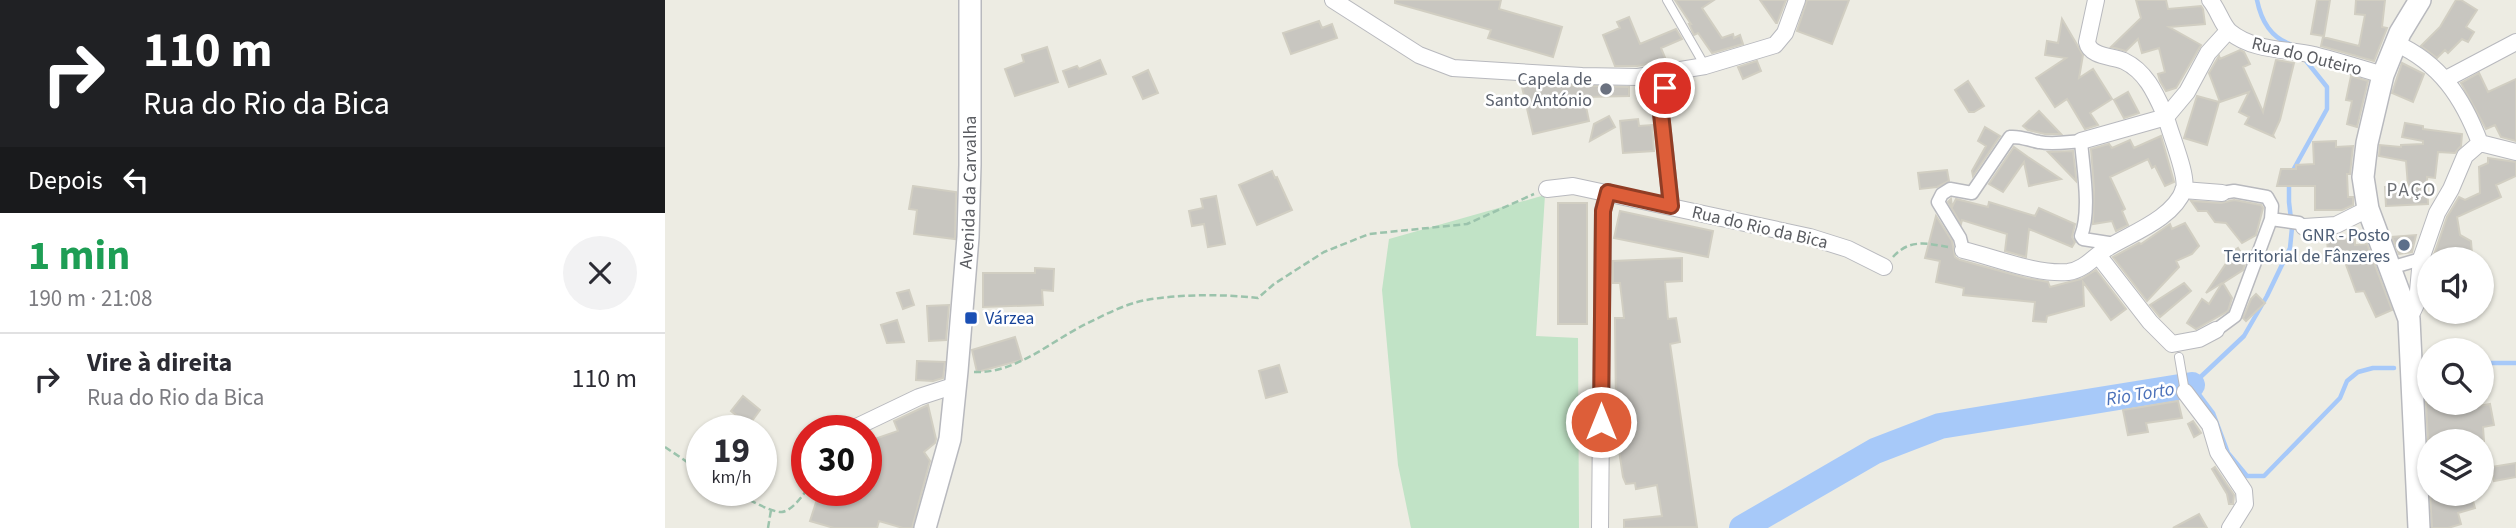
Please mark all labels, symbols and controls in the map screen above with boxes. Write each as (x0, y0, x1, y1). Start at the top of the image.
text: 110 m (143, 16, 272, 86)
icon: right (28, 28, 119, 119)
street label: Rua do Outeiro (2249, 31, 2365, 82)
pin (1635, 58, 1695, 118)
place label: Capela de Santo António (1485, 67, 1592, 113)
icon: arrive (1646, 69, 1684, 107)
text: Rua do Rio da Bica (143, 81, 390, 127)
marker: Capela de Santo António (1598, 81, 1614, 97)
street label: Avenida da Carvalha (953, 116, 983, 270)
icon: left (117, 161, 155, 199)
text: Depois (28, 162, 103, 199)
district label: PAÇO (2387, 177, 2437, 204)
street label: Rua do Rio da Bica (1689, 200, 1830, 255)
place label: GNR - Posto Territorial de Fânzeres (2224, 223, 2390, 269)
text: 1 min (28, 226, 130, 286)
button: close (563, 236, 637, 310)
marker: GNR - Posto Territorial de Fânzeres (2396, 237, 2412, 253)
map controls (2417, 247, 2494, 506)
button: sound (2417, 247, 2494, 324)
text: 190 m · 21:08 (28, 282, 152, 315)
place label: Várzea (985, 306, 1034, 331)
marker: Várzea (963, 310, 979, 326)
button: search (2417, 338, 2494, 415)
text: Vire à direita (87, 344, 232, 381)
icon: right (28, 360, 66, 398)
text: 110 m (571, 360, 637, 397)
water label: Rio Torto (2104, 376, 2177, 413)
text: Rua do Rio da Bica (87, 381, 264, 414)
position arrow (1564, 385, 1638, 459)
speed limit sign: 30 (791, 415, 882, 506)
text: 19 (713, 426, 750, 476)
button: layers (2417, 429, 2494, 506)
text: km/h (712, 465, 751, 490)

